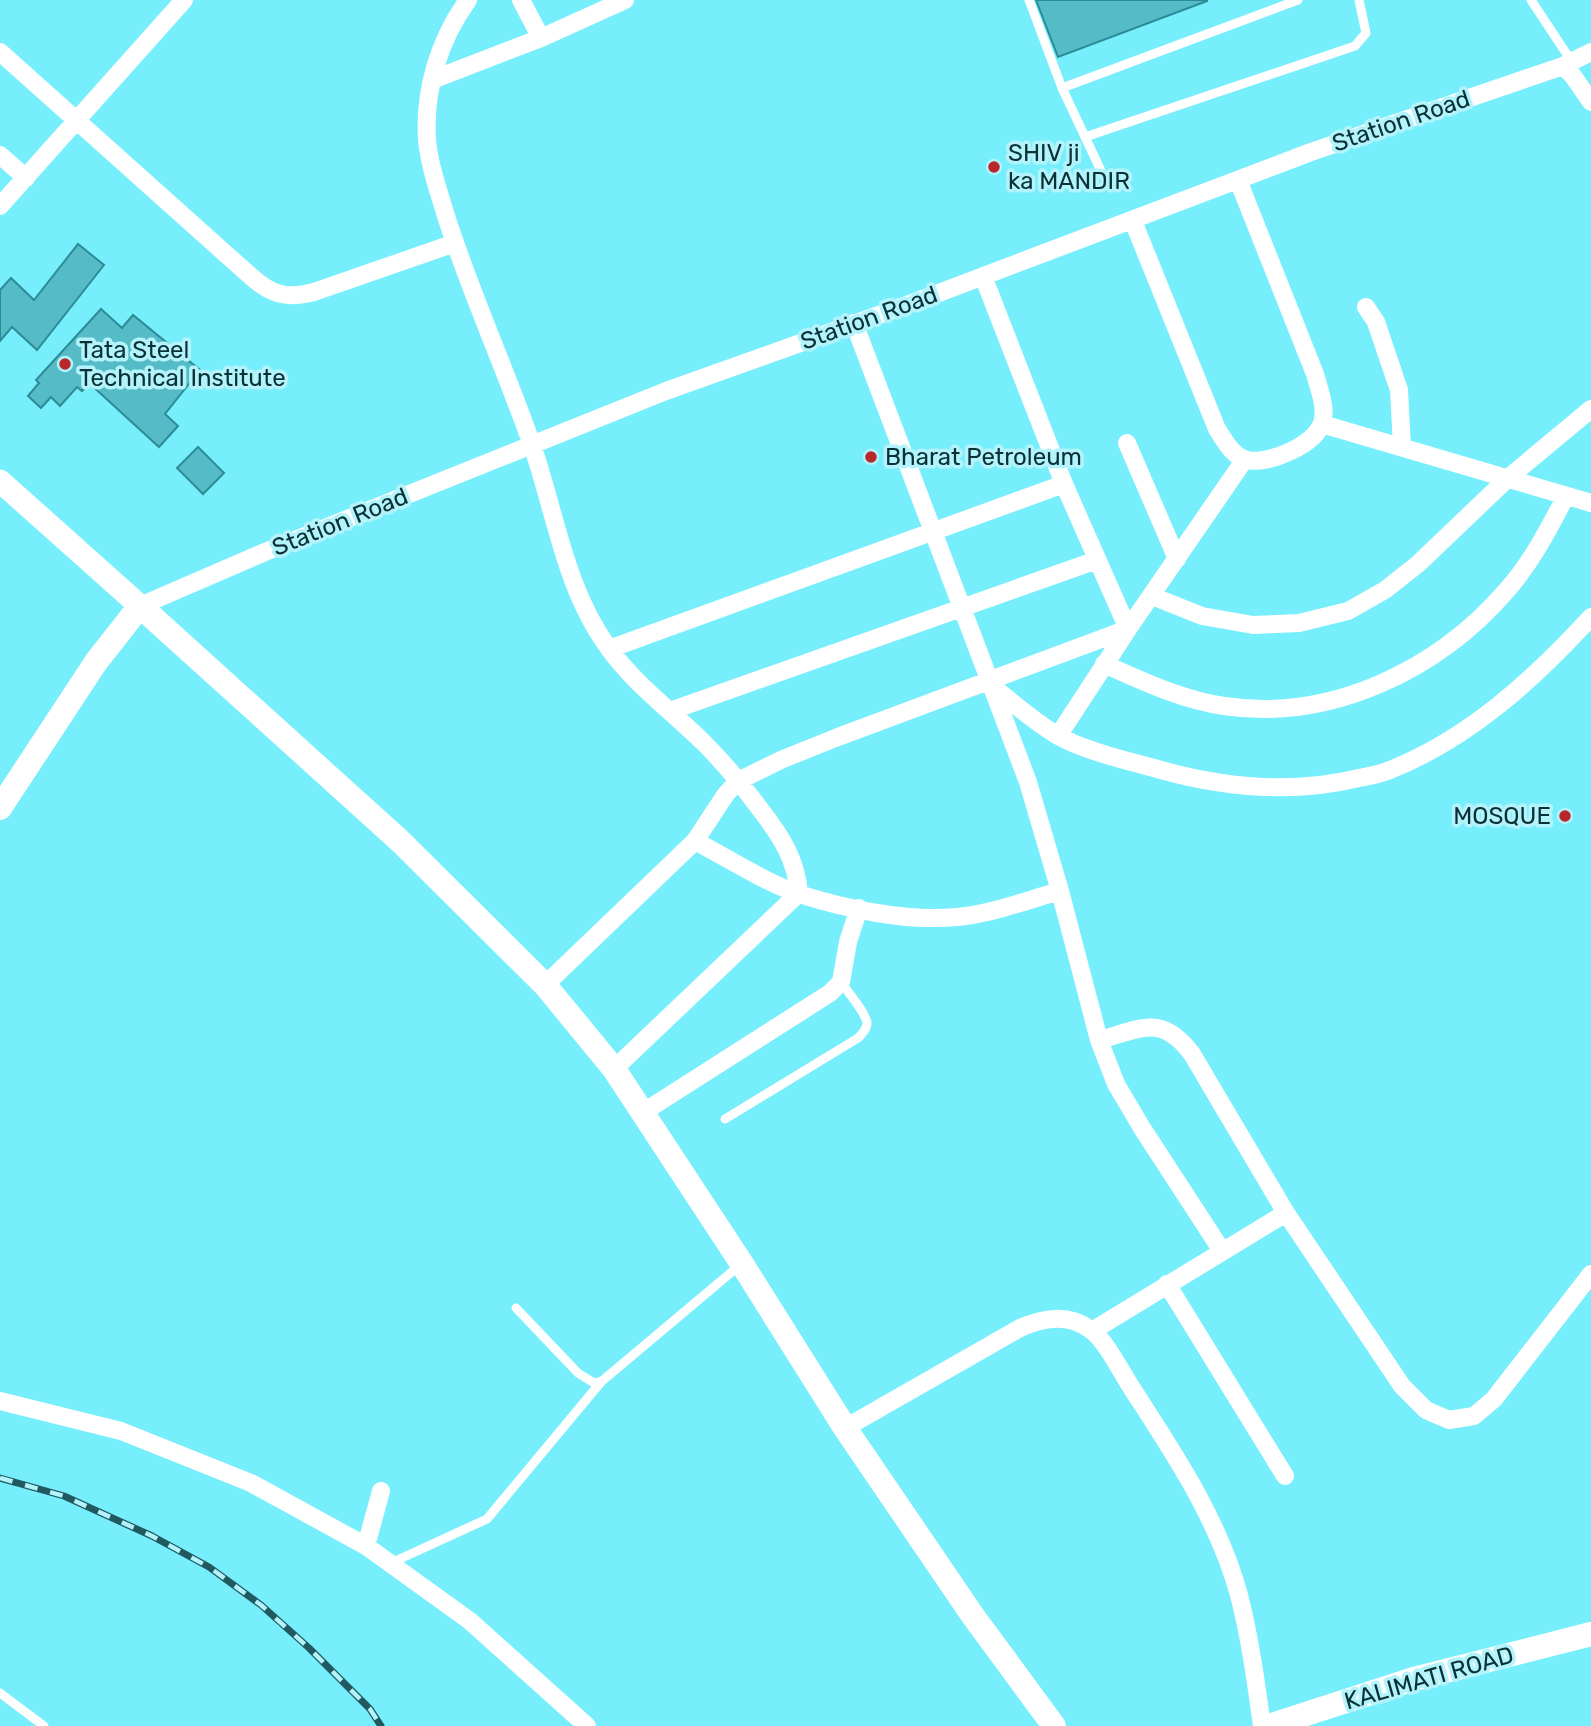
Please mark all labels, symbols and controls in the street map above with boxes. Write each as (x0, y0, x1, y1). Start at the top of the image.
street label: Station Road (1328, 84, 1474, 158)
place label: SHIV ji ka MANDIR (1008, 139, 1130, 195)
marker: SHIV ji ka MANDIR (986, 159, 1002, 175)
street label: Station Road (797, 280, 941, 356)
place label: Tata Steel Technical Institute (79, 336, 286, 392)
marker: Tata Steel Technical Institute (57, 356, 73, 372)
place label: Bharat Petroleum (885, 443, 1082, 471)
marker: Bharat Petroleum (863, 449, 879, 465)
street label: Station Road (268, 482, 412, 562)
place label: MOSQUE (1453, 802, 1551, 830)
marker: MOSQUE (1557, 808, 1573, 824)
street label: KALIMATI ROAD (1341, 1640, 1517, 1716)

